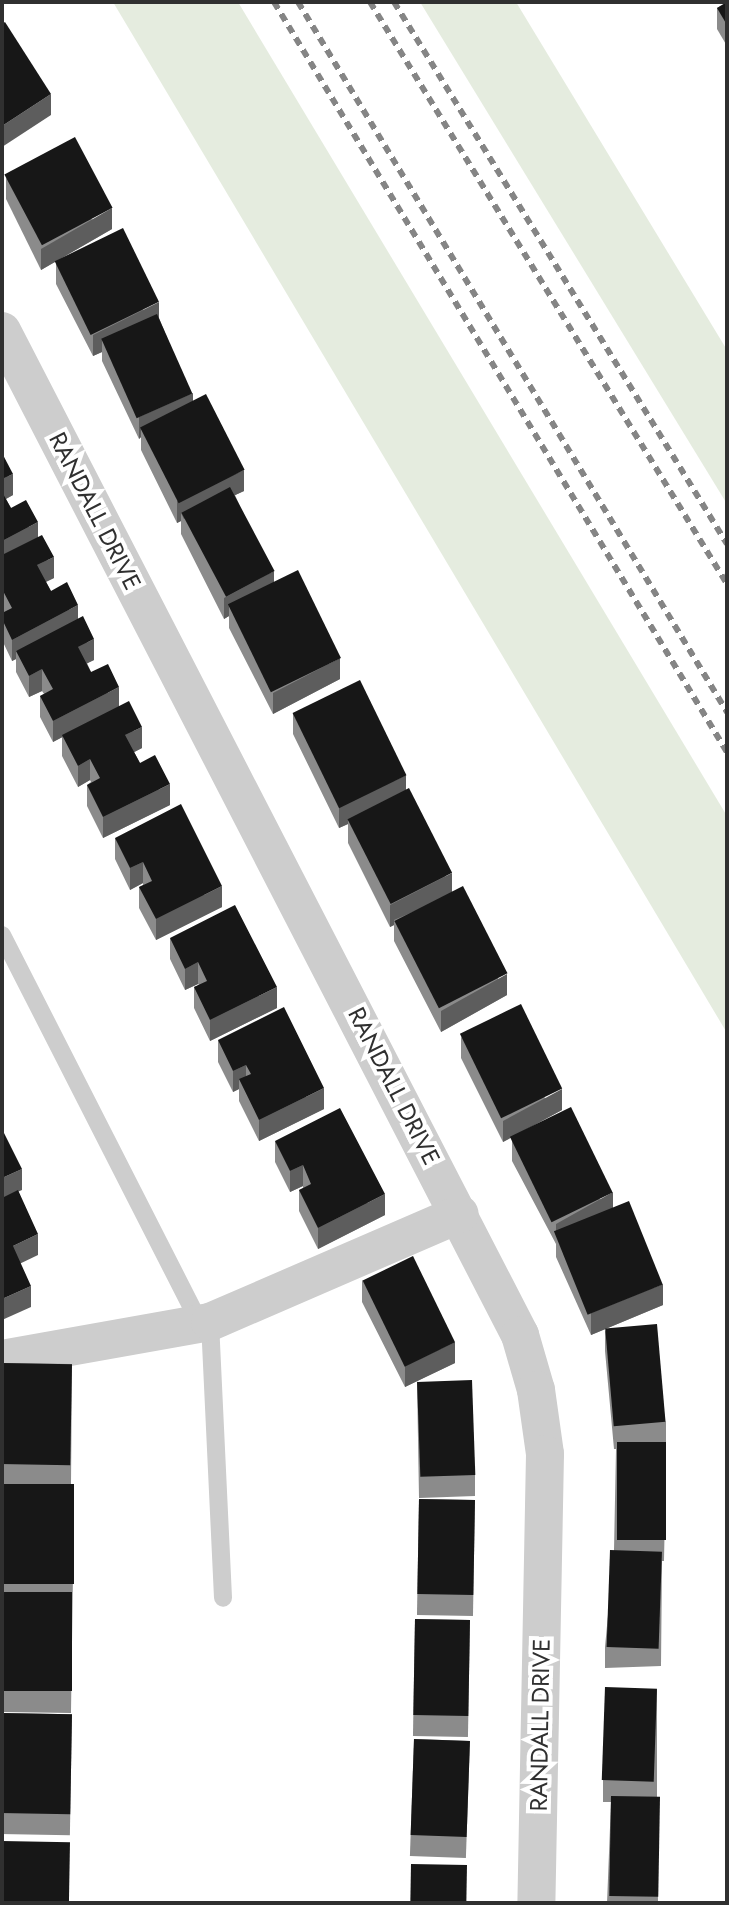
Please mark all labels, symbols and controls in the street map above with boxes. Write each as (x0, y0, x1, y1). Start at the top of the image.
street label: RANDALL DRIVE (43, 427, 147, 595)
street label: RANDALL DRIVE (342, 1002, 446, 1170)
street label: RANDALL DRIVE (524, 1638, 556, 1812)

